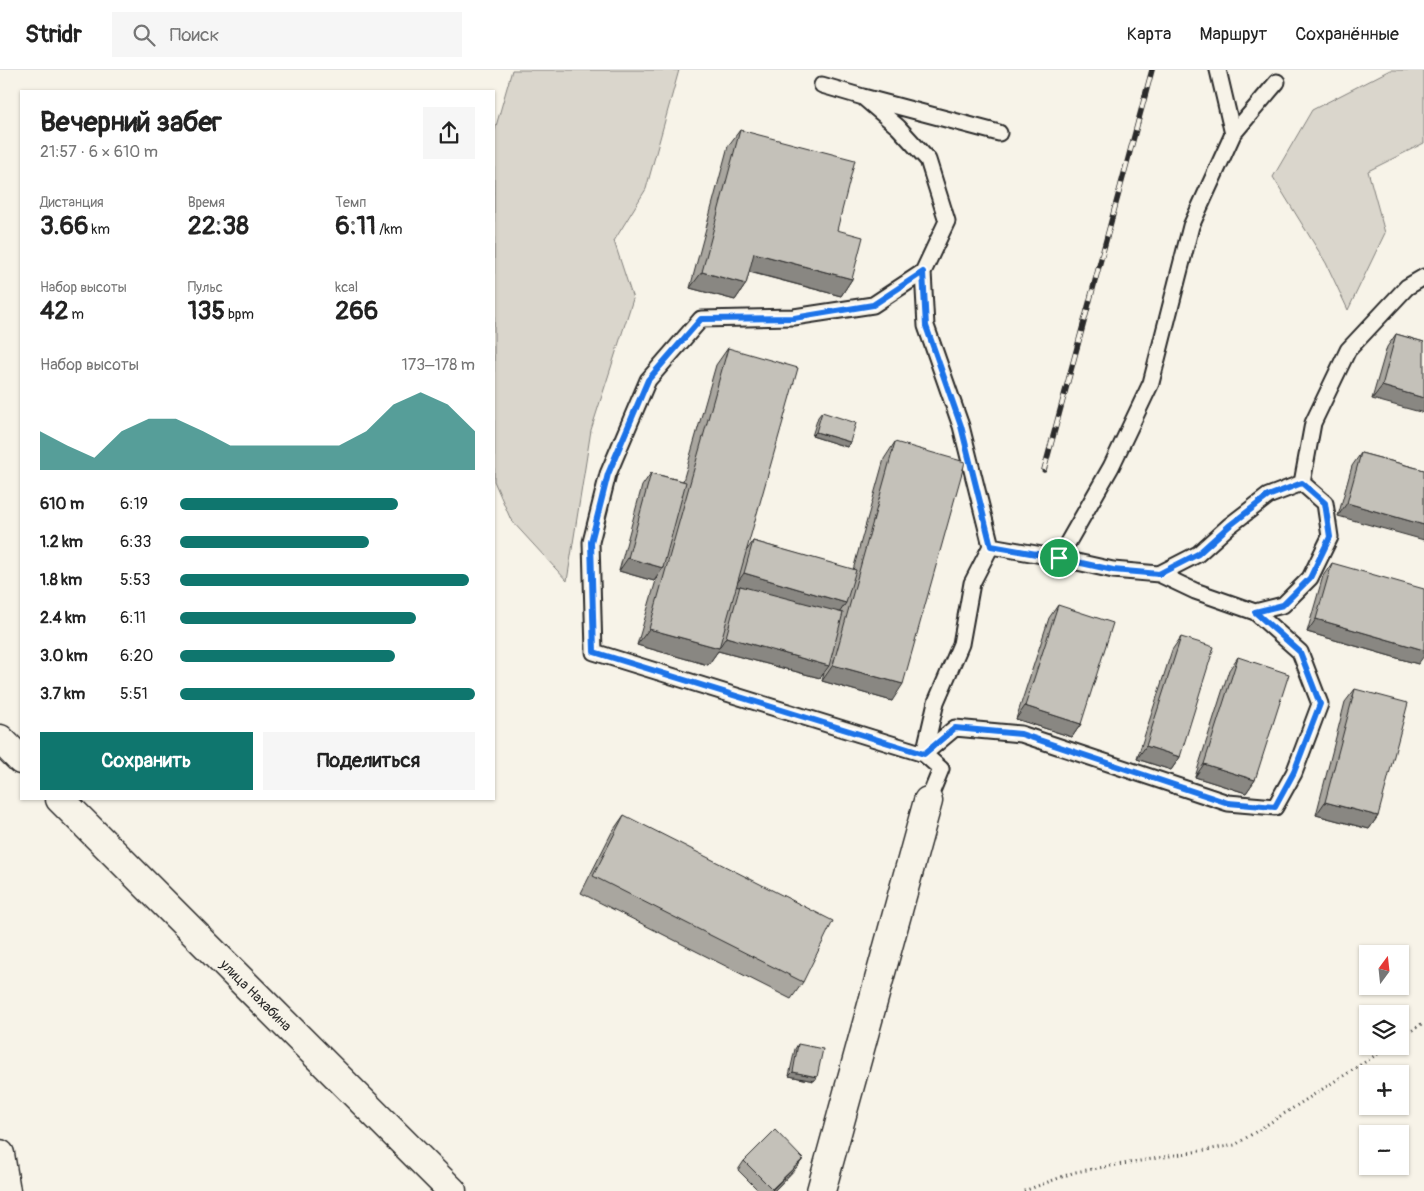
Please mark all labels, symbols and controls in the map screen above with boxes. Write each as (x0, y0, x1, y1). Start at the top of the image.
search box (112, 12, 462, 57)
text: Stridr (25, 20, 82, 49)
icon: search (130, 21, 158, 49)
text: Поиск (170, 23, 219, 47)
text: Карта (1127, 23, 1171, 46)
text: Маршрут (1199, 23, 1267, 46)
text: Сохранённые (1295, 23, 1399, 46)
text: Вечерний забег (40, 105, 222, 140)
button: share (423, 107, 475, 159)
text: 21:57 · 6 × 610 m (40, 142, 158, 162)
text: Дистанция (40, 194, 104, 211)
text: Время (188, 194, 225, 211)
text: Темп (335, 194, 366, 211)
text: 3.66 (40, 211, 89, 242)
text: 22:38 (188, 211, 249, 242)
text: 6:11 (335, 211, 376, 242)
text: km (89, 221, 110, 238)
text: /km (376, 221, 402, 238)
text: Набор высоты (40, 279, 127, 296)
text: Пульс (188, 279, 223, 296)
text: kcal (335, 279, 358, 296)
text: 42 (40, 296, 68, 327)
text: 135 (188, 296, 225, 327)
text: 266 (335, 296, 378, 327)
text: m (68, 306, 84, 323)
text: bpm (225, 306, 254, 323)
text: Набор высоты (40, 355, 139, 375)
text: 173–178 m (401, 355, 475, 375)
text: 610 m (40, 494, 84, 514)
text: 6:19 (120, 494, 148, 514)
text: 1.2 km (40, 532, 83, 552)
text: 6:33 (120, 532, 151, 552)
pin (1038, 537, 1080, 579)
icon: arrive (1045, 544, 1073, 572)
text: 1.8 km (40, 570, 82, 590)
text: 5:53 (120, 570, 151, 590)
text: 2.4 km (40, 608, 86, 628)
text: 6:11 (120, 608, 146, 628)
text: 3.0 km (40, 646, 88, 666)
text: 6:20 (120, 646, 153, 666)
text: 3.7 km (40, 684, 85, 704)
text: 5:51 (120, 684, 148, 704)
button: Сохранить (40, 732, 253, 790)
button: Поделиться (263, 732, 475, 790)
north arrow (1359, 945, 1409, 995)
map controls (1359, 945, 1409, 1175)
street label: улица Нахабина (216, 955, 295, 1035)
button: layers (1359, 1005, 1409, 1055)
button: + (1359, 1065, 1409, 1115)
button: − (1359, 1125, 1409, 1175)

